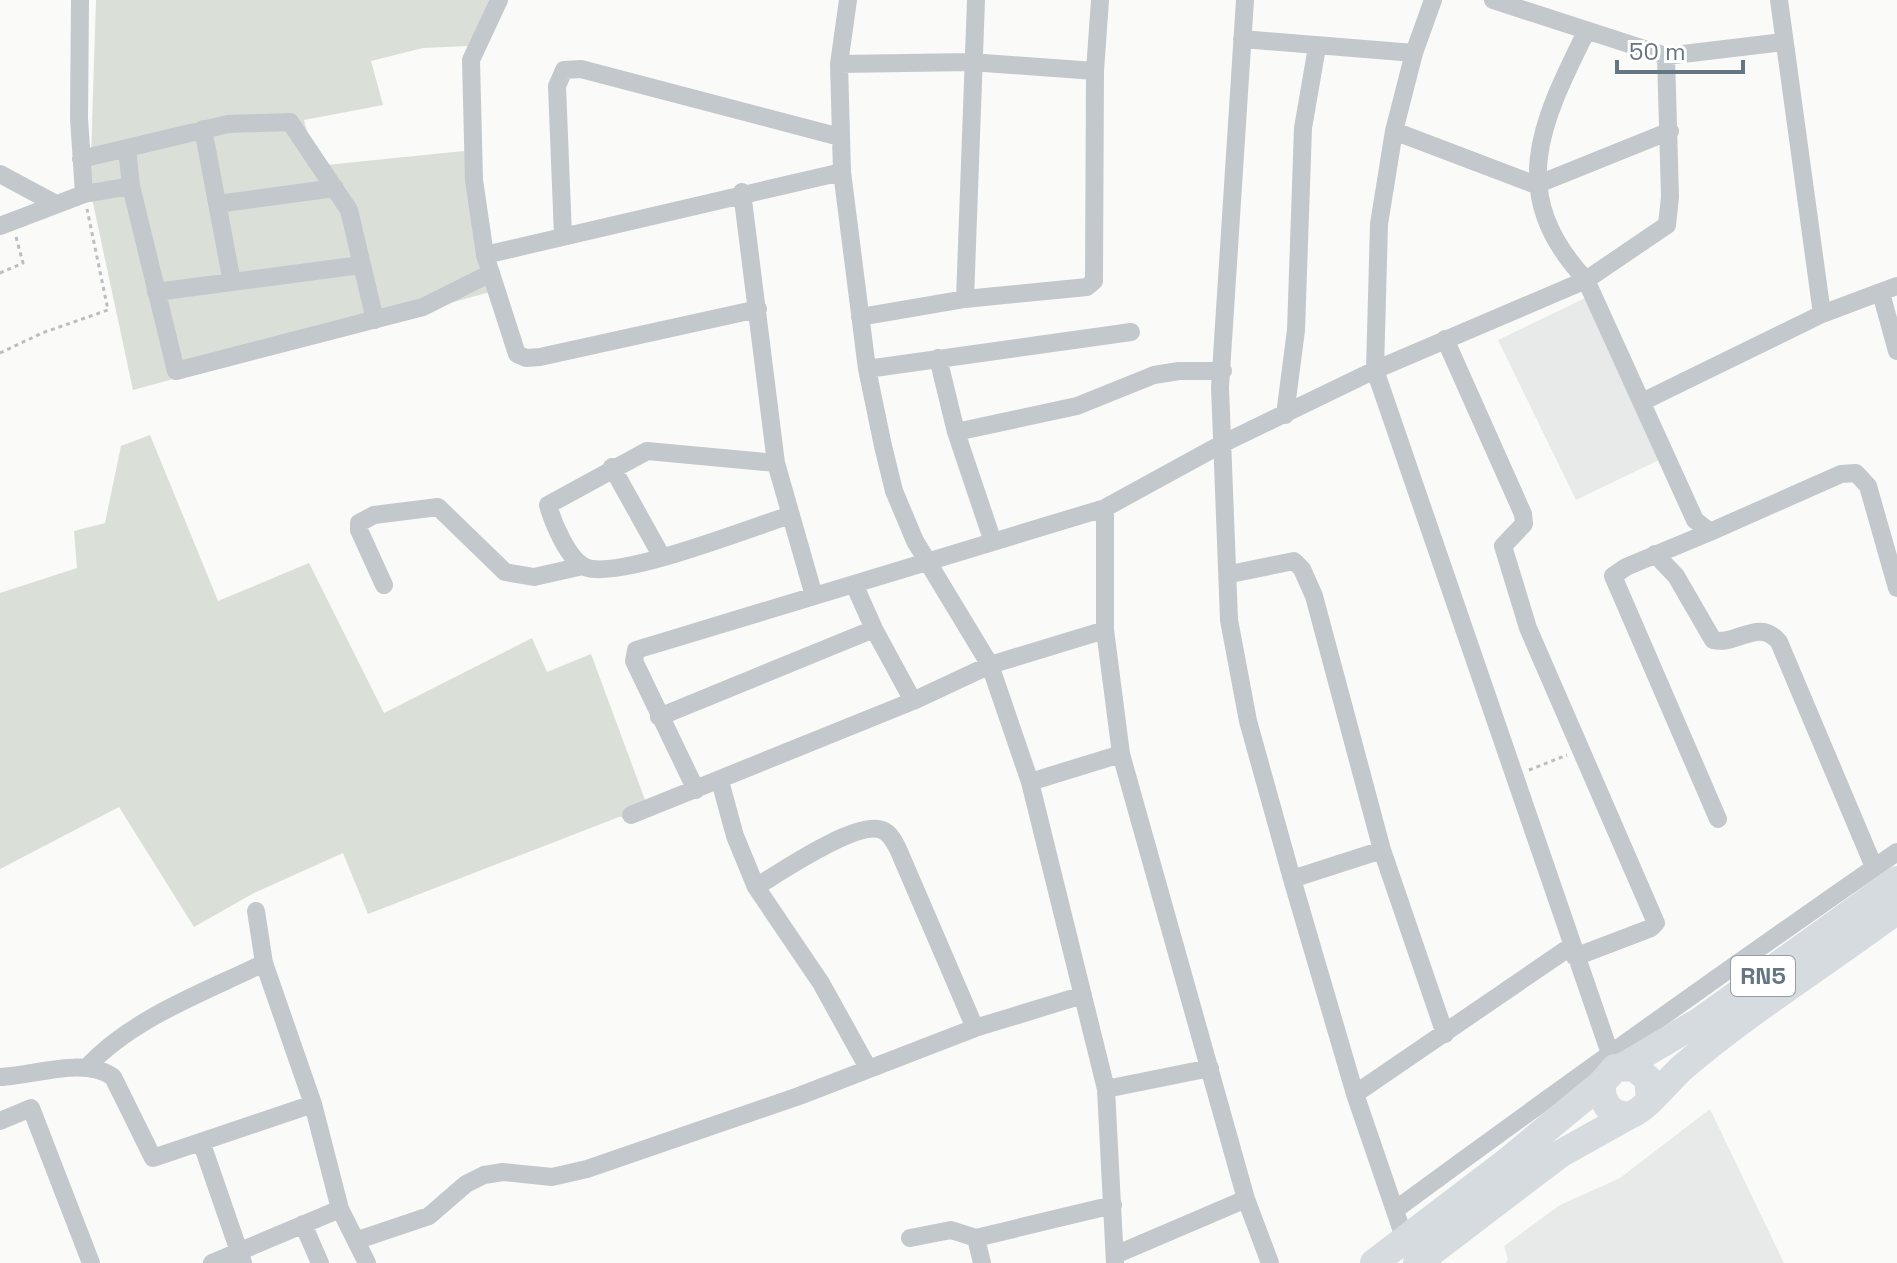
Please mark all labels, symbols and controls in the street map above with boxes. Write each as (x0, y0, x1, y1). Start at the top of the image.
scale bar (1617, 24, 1743, 74)
text: 50 m (1629, 36, 1686, 67)
road number: RN5 (1731, 956, 1795, 996)

